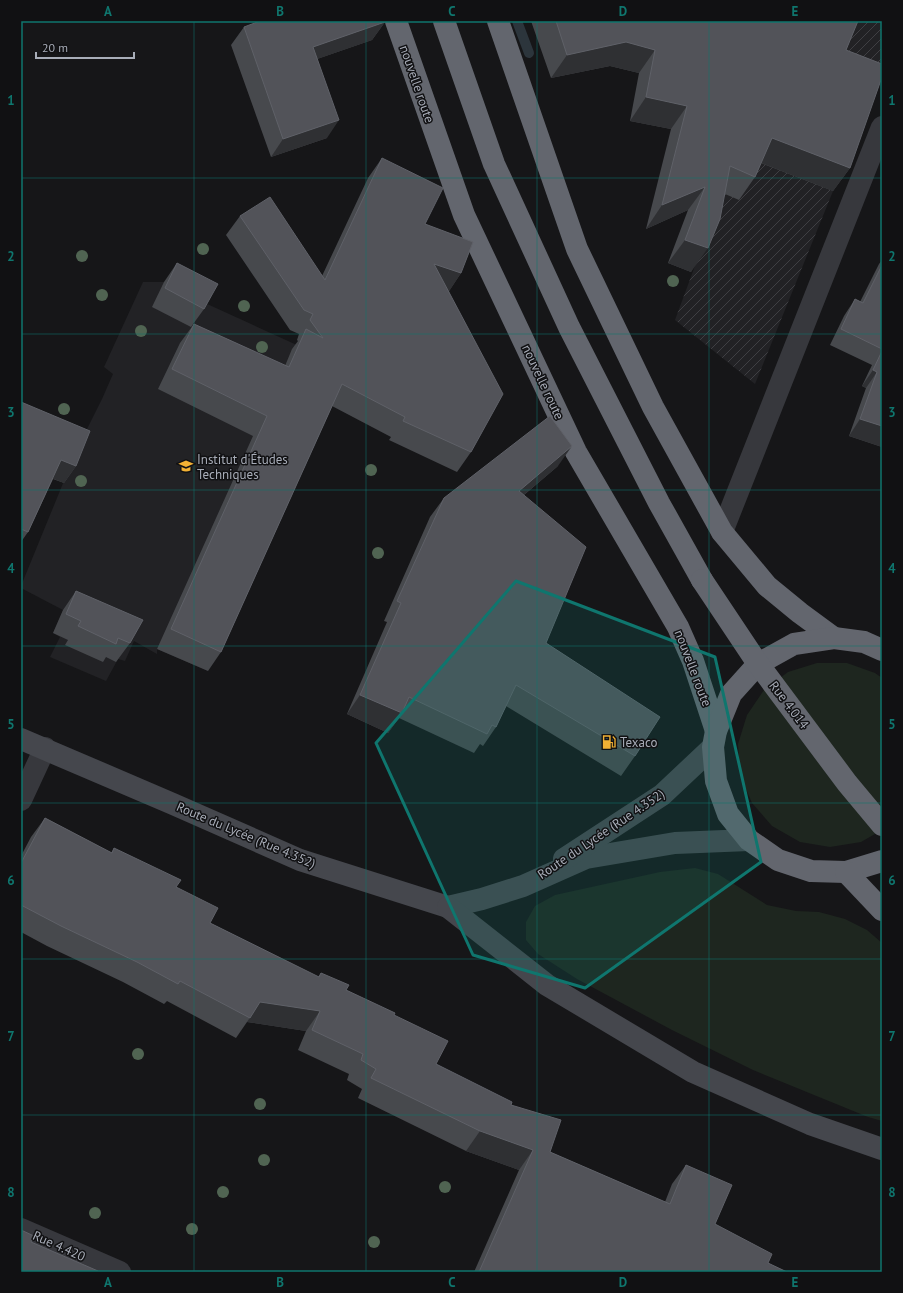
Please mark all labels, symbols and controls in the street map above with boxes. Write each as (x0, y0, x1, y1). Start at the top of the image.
text: A (104, 3, 112, 20)
text: B (276, 3, 284, 20)
text: C (448, 3, 456, 20)
text: D (619, 3, 627, 20)
text: E (792, 3, 799, 20)
scale bar (36, 34, 134, 60)
text: 20 m (42, 40, 68, 55)
street label: nouvelle route (396, 43, 438, 125)
text: 1 (7, 92, 15, 109)
text: 1 (888, 92, 896, 109)
text: 2 (7, 248, 15, 265)
text: 2 (888, 248, 896, 265)
street label: nouvelle route (518, 342, 568, 422)
text: 3 (7, 404, 15, 421)
text: 3 (888, 404, 896, 421)
place label: Institut d'Études Techniques (197, 451, 288, 483)
school or university icon: Institut d'Études Techniques (178, 458, 194, 474)
text: 4 (7, 560, 15, 577)
text: 4 (888, 560, 896, 577)
street label: nouvelle route (671, 627, 715, 709)
street label: Rue 4.014 (765, 678, 813, 732)
text: 5 (7, 716, 15, 733)
text: 5 (888, 716, 896, 733)
fuel station icon: Texaco (601, 734, 617, 750)
place label: Texaco (620, 734, 658, 751)
street label: Route du Lycée (Rue 4.352) (534, 785, 668, 883)
street label: Route du Lycée (Rue 4.352) (174, 798, 318, 872)
text: 6 (7, 872, 15, 889)
text: 6 (888, 872, 896, 889)
text: 7 (7, 1028, 15, 1045)
text: 7 (888, 1028, 896, 1045)
text: 8 (7, 1184, 15, 1201)
text: 8 (888, 1184, 896, 1201)
street label: Rue 4.420 (30, 1227, 88, 1265)
text: A (104, 1274, 112, 1291)
text: B (276, 1274, 284, 1291)
text: C (448, 1274, 456, 1291)
text: D (619, 1274, 627, 1291)
text: E (792, 1274, 799, 1291)

